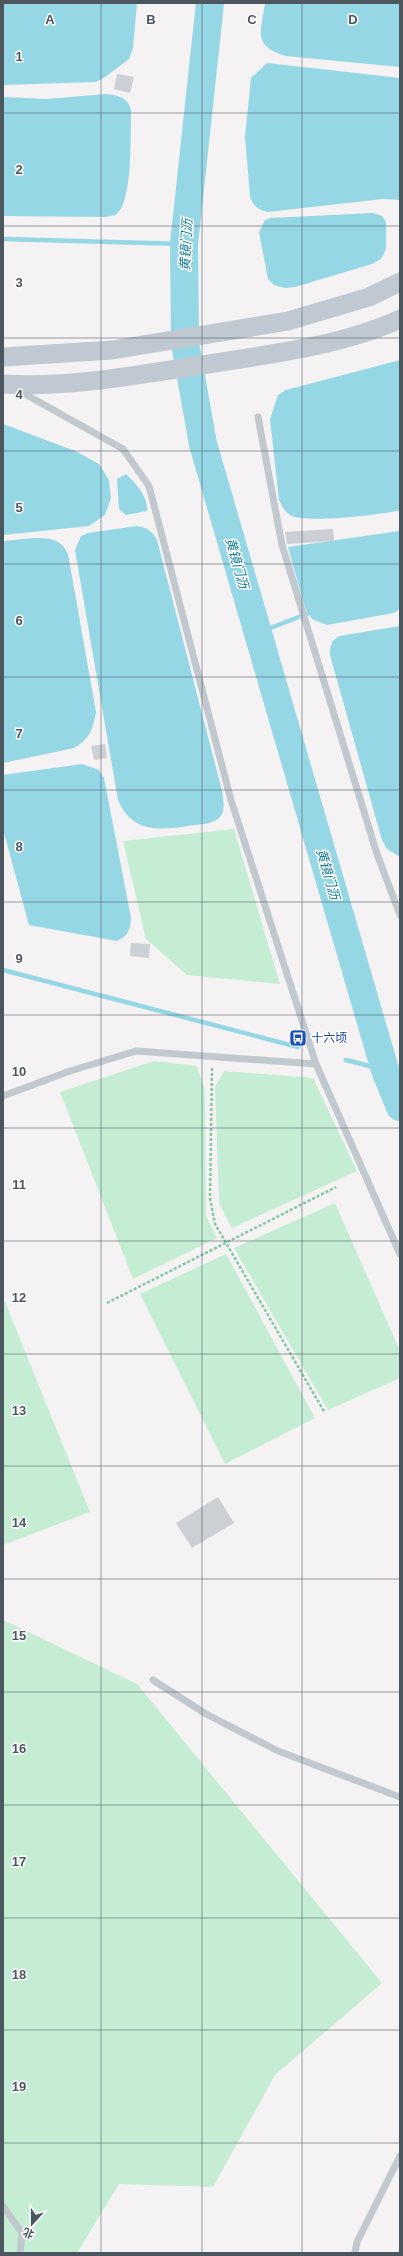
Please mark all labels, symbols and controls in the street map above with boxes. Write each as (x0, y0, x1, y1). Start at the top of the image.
text: A (45, 12, 55, 27)
text: B (146, 12, 156, 27)
text: C (247, 12, 257, 27)
text: D (348, 12, 358, 27)
text: 1 (15, 49, 23, 64)
text: 2 (15, 162, 23, 177)
water label: 黄镜门沥 (177, 217, 195, 271)
text: 3 (15, 275, 23, 290)
text: 4 (15, 387, 23, 402)
text: 5 (15, 500, 23, 515)
water label: 黄镜门沥 (223, 536, 252, 592)
text: 6 (15, 613, 23, 628)
text: 7 (15, 726, 23, 741)
text: 8 (15, 839, 23, 854)
water label: 黄镜门沥 (314, 847, 343, 903)
text: 9 (15, 951, 23, 966)
bus stop icon: 十六顷 (288, 1028, 308, 1048)
place label: 十六顷 (311, 1031, 347, 1045)
text: 10 (12, 1064, 26, 1079)
text: 11 (12, 1177, 26, 1192)
text: 12 (12, 1290, 26, 1305)
text: 13 (12, 1403, 26, 1418)
text: 14 (12, 1515, 27, 1530)
text: 15 (12, 1628, 26, 1643)
text: 16 (12, 1741, 26, 1756)
text: 17 (12, 1854, 26, 1869)
text: 18 (12, 1967, 26, 1982)
text: 19 (12, 2079, 26, 2094)
north arrow (12, 2204, 52, 2244)
text: 北 (21, 2226, 36, 2241)

